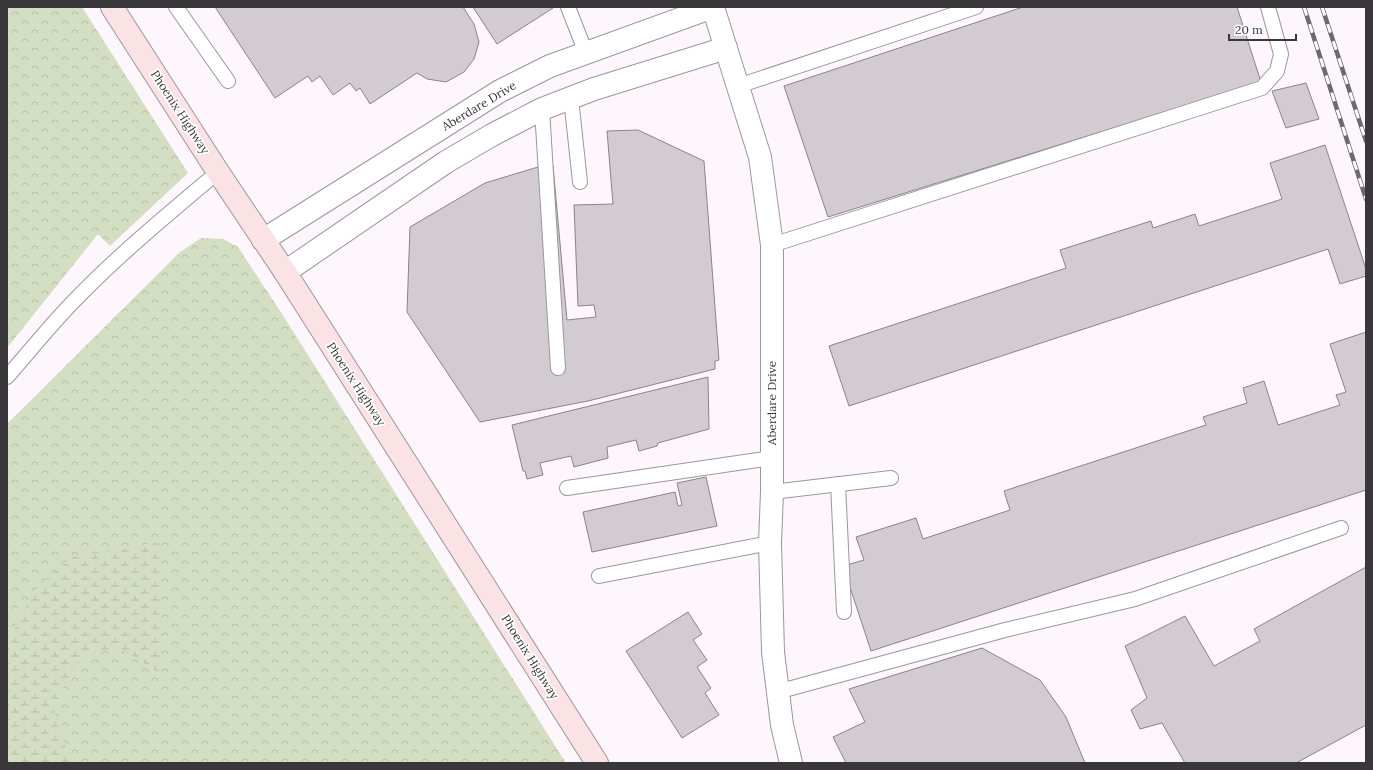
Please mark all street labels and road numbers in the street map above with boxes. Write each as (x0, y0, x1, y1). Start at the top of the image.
street label: Phoenix Highway (148, 67, 213, 157)
street label: Aberdare Drive (438, 77, 519, 134)
street label: Phoenix Highway (324, 339, 389, 429)
street label: Aberdare Drive (764, 360, 779, 446)
street label: Phoenix Highway (498, 612, 563, 702)

